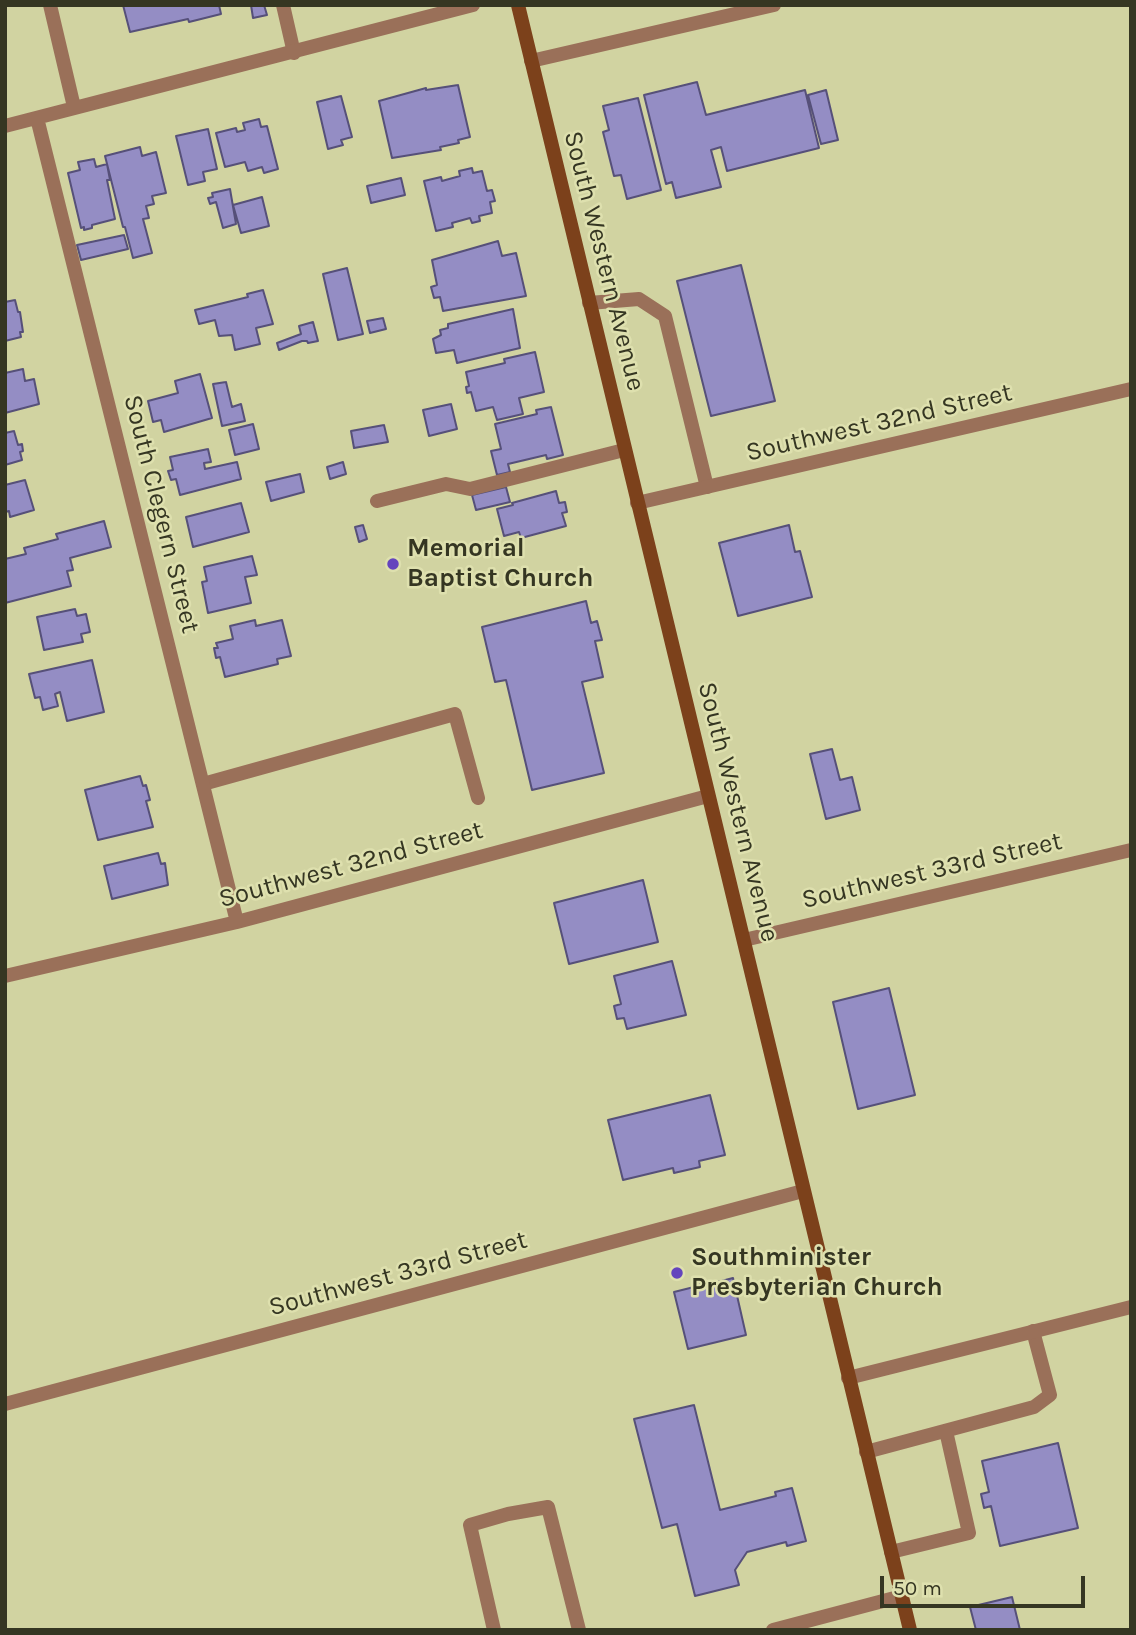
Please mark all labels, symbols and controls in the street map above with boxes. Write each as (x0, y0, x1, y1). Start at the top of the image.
street label: South Western Avenue (557, 128, 651, 394)
street label: Southwest 32nd Street (743, 377, 1015, 469)
street label: South Clegern Street (116, 392, 206, 636)
place label: Memorial Baptist Church (407, 533, 593, 594)
marker: Memorial Baptist Church (385, 556, 401, 572)
street label: South Western Avenue (691, 679, 785, 945)
street label: Southwest 32nd Street (216, 815, 486, 915)
street label: Southwest 33rd Street (799, 826, 1065, 916)
street label: Southwest 33rd Street (265, 1225, 531, 1323)
place label: Southminister Presbyterian Church (691, 1242, 943, 1304)
marker: Southminister Presbyterian Church (669, 1265, 685, 1281)
scale bar (884, 1562, 1089, 1606)
text: 50 m (893, 1576, 942, 1600)

